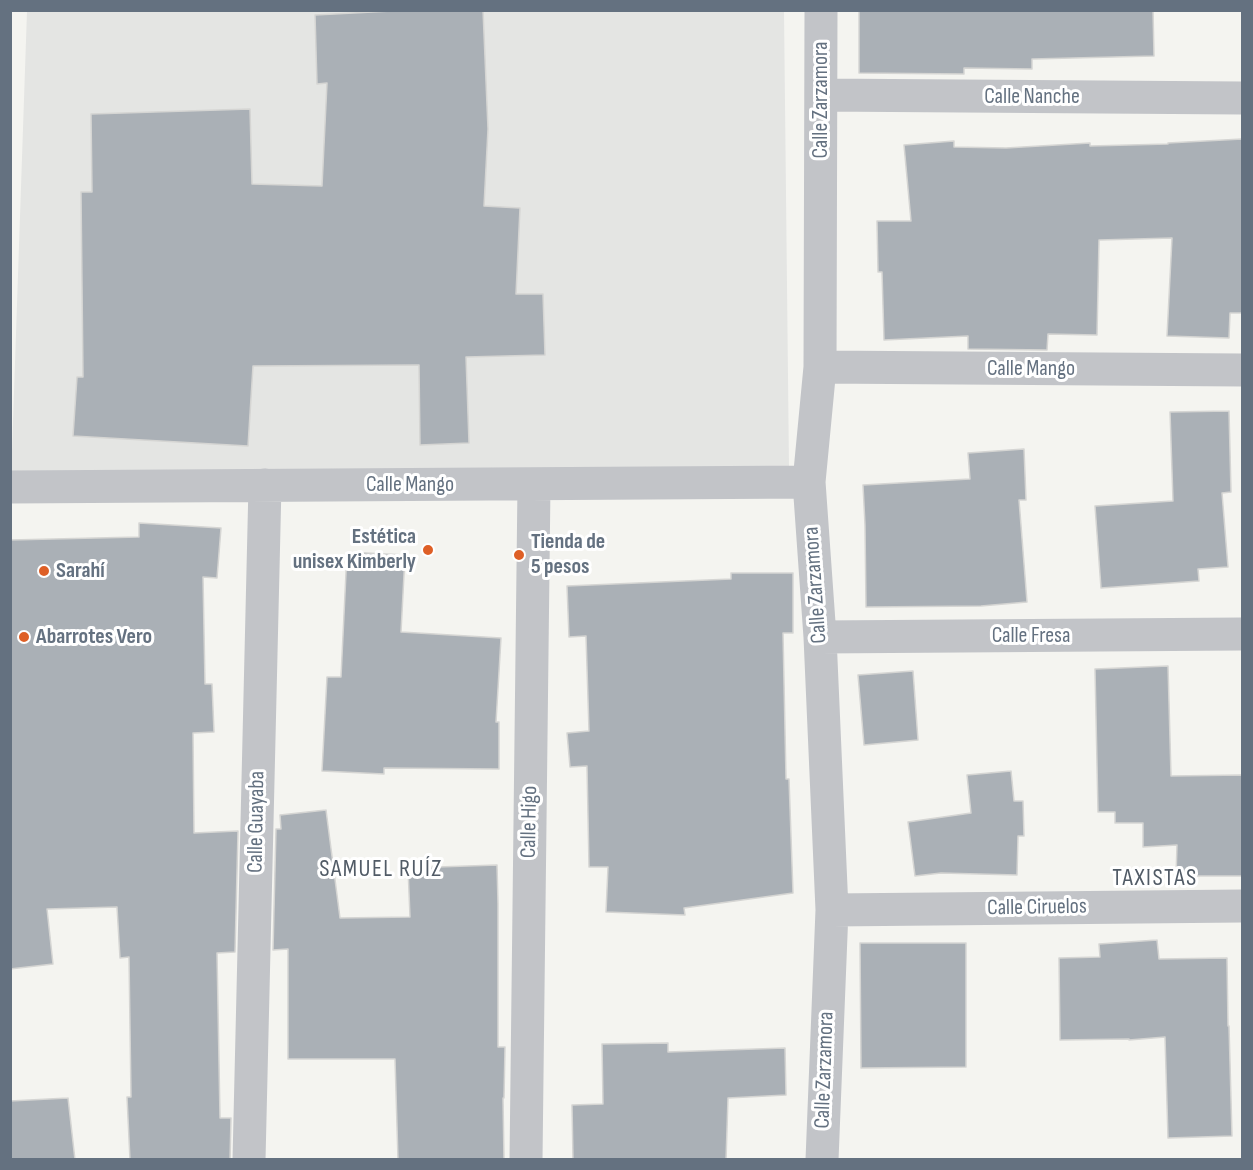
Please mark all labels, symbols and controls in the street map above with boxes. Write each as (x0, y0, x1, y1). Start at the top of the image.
street label: Calle Zarzamora (808, 41, 834, 159)
street label: Calle Nanche (984, 84, 1080, 110)
street label: Calle Mango (987, 356, 1075, 382)
street label: Calle Mango (366, 472, 454, 498)
place label: Estética unisex Kimberly (293, 524, 416, 576)
street label: Calle Zarzamora (799, 526, 833, 644)
place label: Tienda de 5 pesos (531, 529, 605, 580)
marker: Estética unisex Kimberly (421, 543, 435, 557)
marker: Tienda de 5 pesos (512, 548, 526, 562)
place label: Sarahí (56, 558, 105, 584)
marker: Sarahí (37, 564, 51, 578)
street label: Calle Fresa (992, 623, 1070, 649)
place label: Abarrotes Vero (36, 624, 152, 650)
marker: Abarrotes Vero (17, 630, 31, 644)
street label: Calle Guayaba (243, 771, 271, 873)
street label: Calle Higo (516, 786, 544, 858)
district label: SAMUEL RUÍZ (319, 856, 443, 884)
district label: TAXISTAS (1112, 865, 1198, 893)
street label: Calle Ciruelos (987, 894, 1087, 922)
street label: Calle Zarzamora (810, 1011, 840, 1129)

